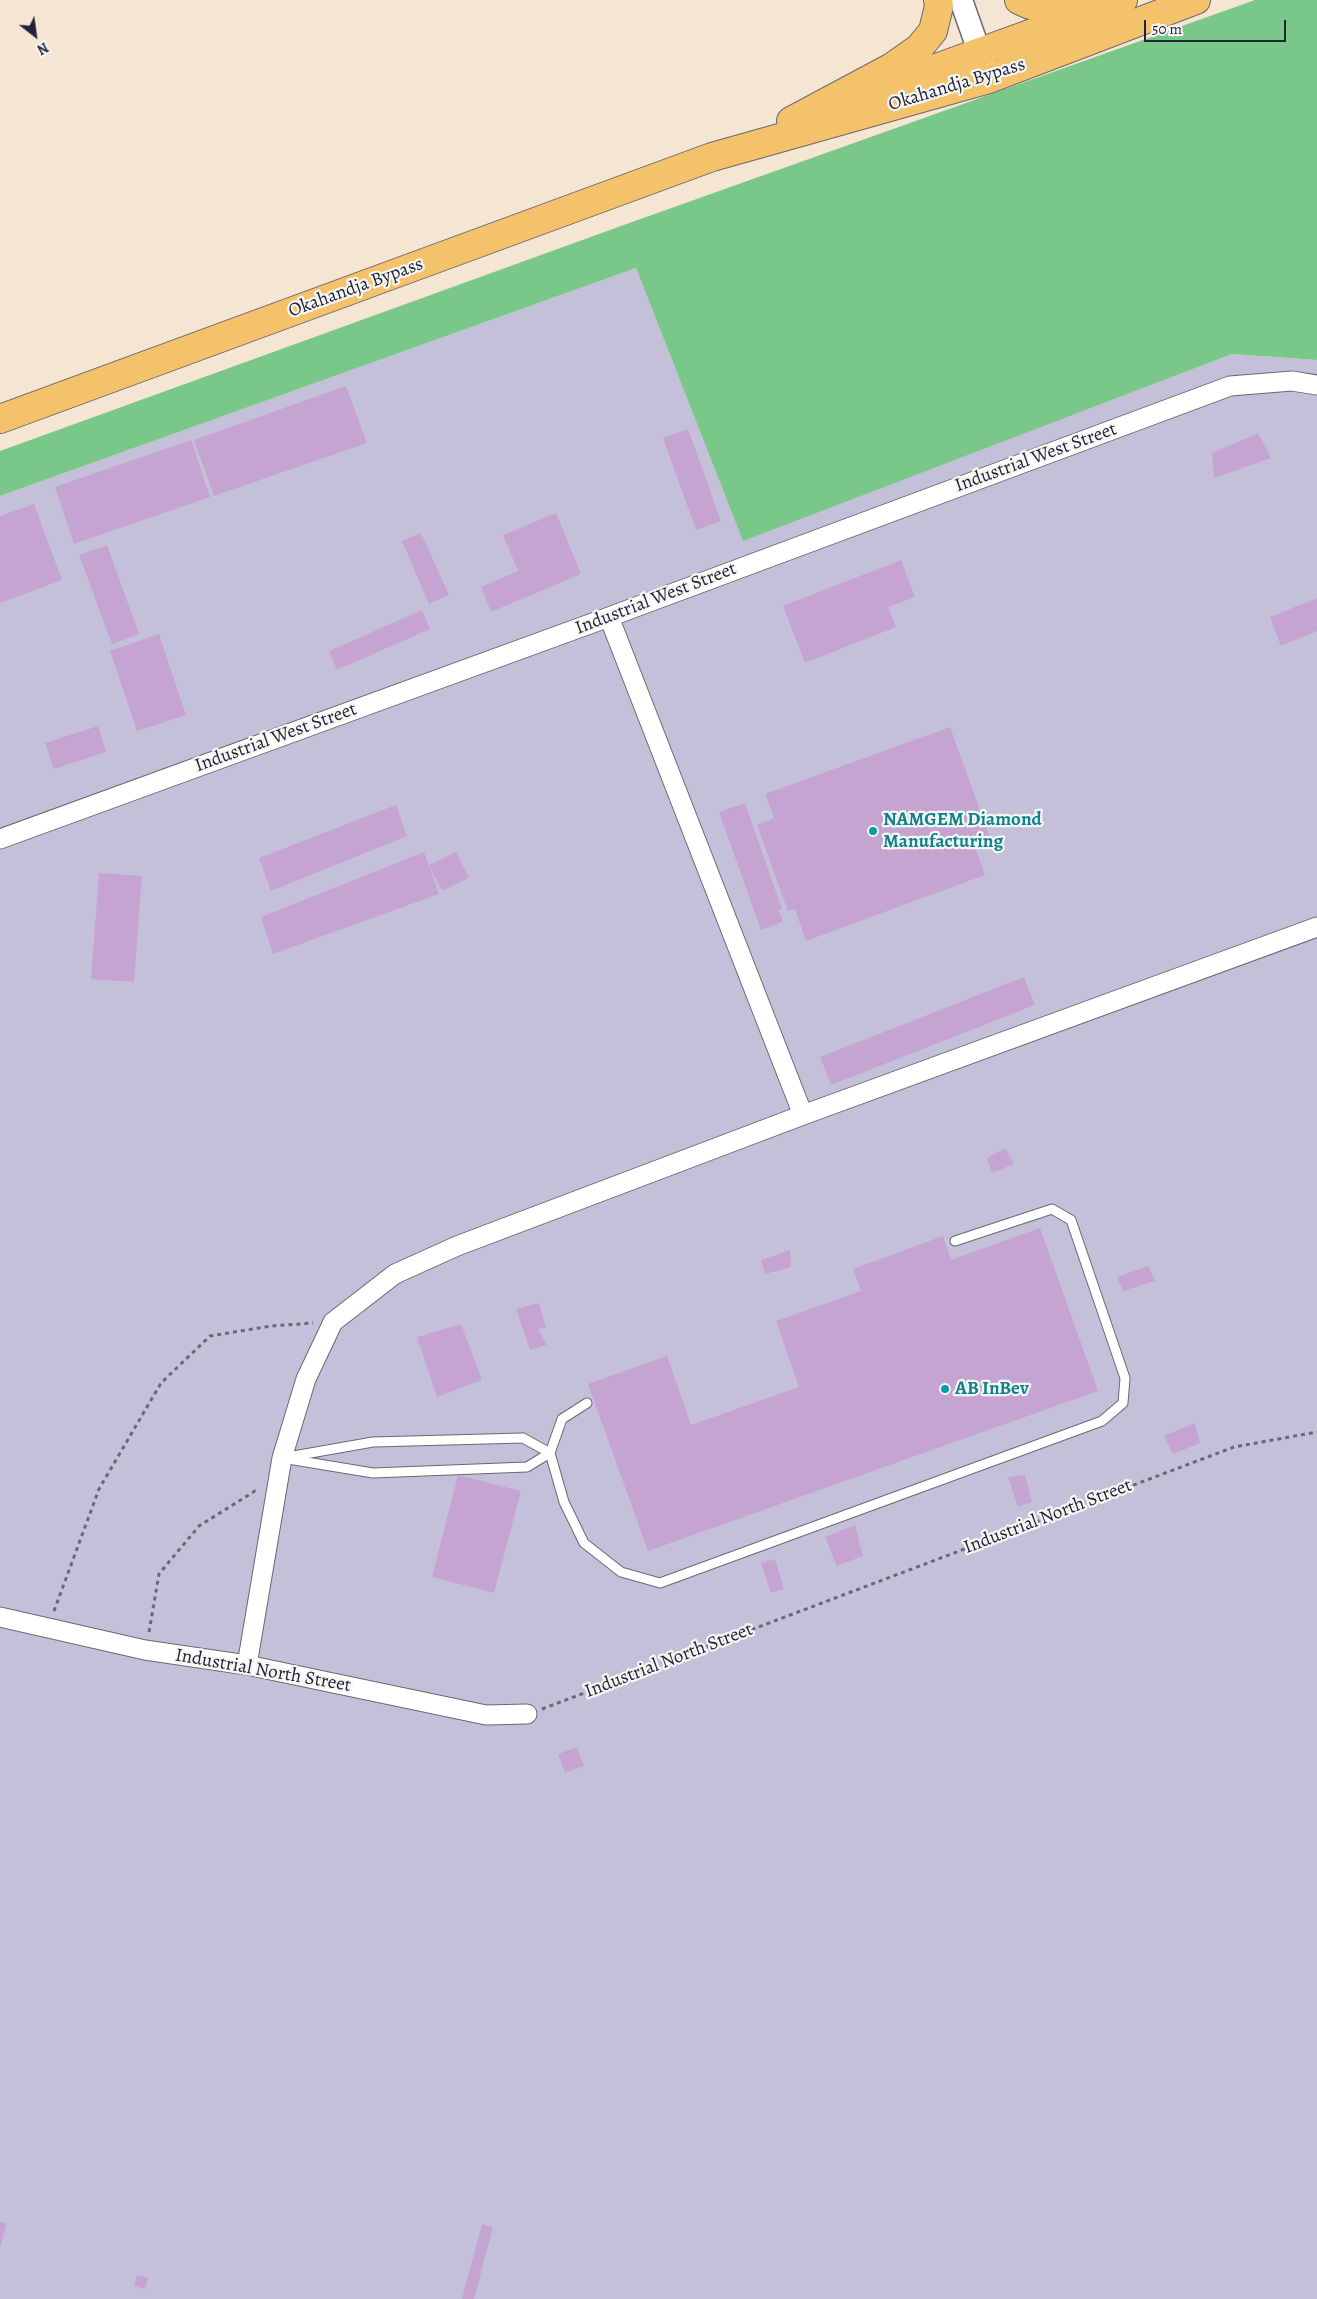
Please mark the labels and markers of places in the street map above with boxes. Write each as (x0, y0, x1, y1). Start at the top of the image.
place label: NAMGEM Diamond Manufacturing (883, 809, 1042, 853)
marker: NAMGEM Diamond Manufacturing (867, 825, 879, 837)
place label: AB InBev (955, 1378, 1029, 1400)
marker: AB InBev (939, 1383, 951, 1395)

